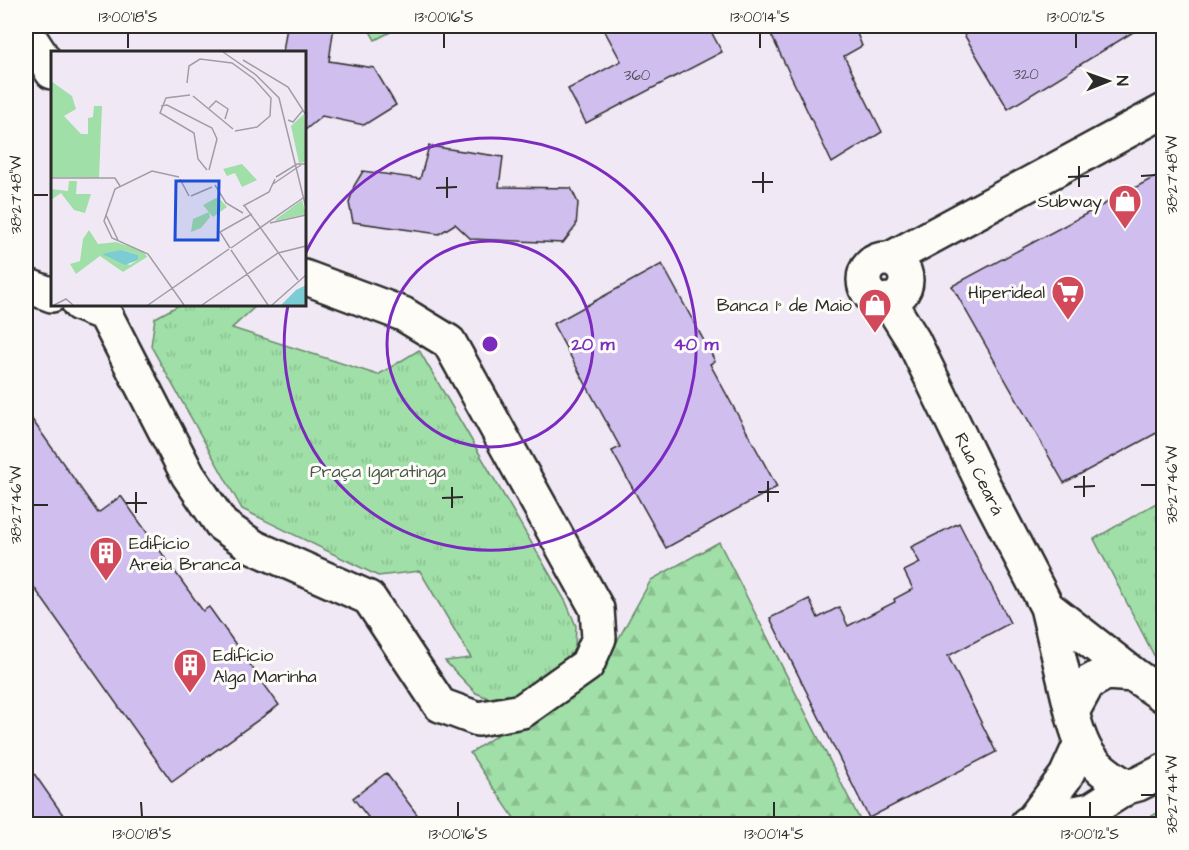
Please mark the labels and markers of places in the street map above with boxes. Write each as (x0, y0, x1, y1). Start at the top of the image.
shop icon: Subway (1107, 183, 1143, 230)
place label: Subway (1038, 189, 1102, 215)
supermarket icon: Hiperideal (1050, 274, 1086, 321)
place label: Hiperideal (968, 280, 1045, 305)
shop icon: Banca 1° de Maio (857, 287, 893, 334)
place label: Banca 1° de Maio (717, 293, 852, 318)
centre of rings (480, 334, 500, 354)
place label: Edifício Areia Branca (129, 531, 241, 577)
building icon: Edifício Areia Branca (88, 535, 124, 582)
place label: Edifício Alga Marinha (213, 643, 317, 690)
building icon: Edifício Alga Marinha (172, 647, 208, 694)

